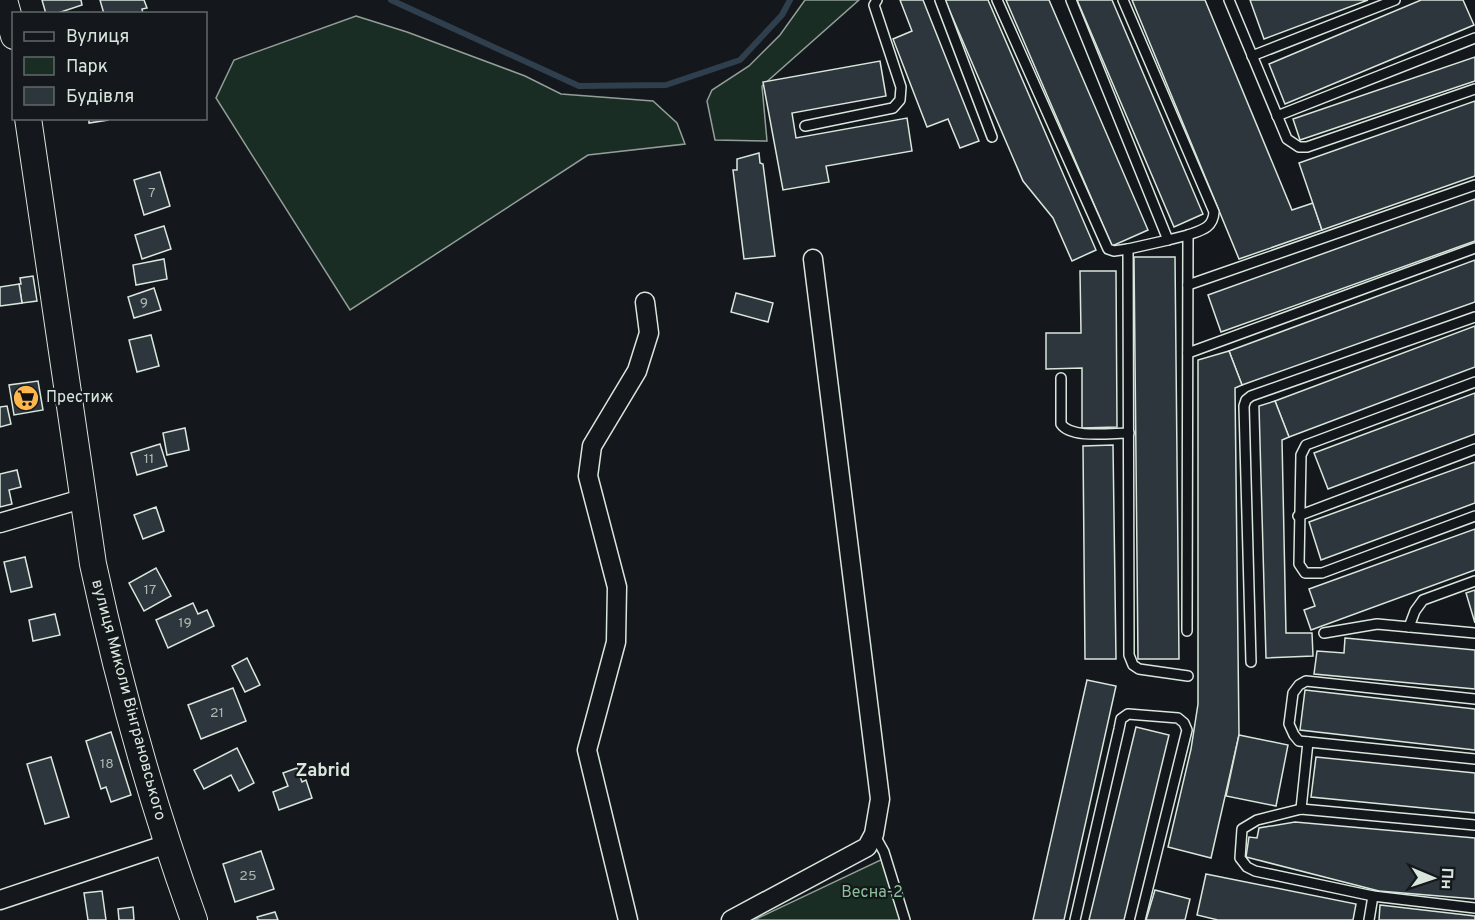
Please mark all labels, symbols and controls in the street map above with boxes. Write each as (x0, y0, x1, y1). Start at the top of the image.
legend (12, 12, 207, 120)
text: Вулиця (66, 26, 129, 49)
text: Парк (66, 56, 108, 79)
text: Будівля (66, 86, 134, 109)
house number: 7 (148, 185, 156, 202)
house number: 9 (140, 295, 148, 312)
supermarket icon: Престиж (11, 383, 41, 413)
place label: Престиж (46, 388, 114, 408)
house number: 11 (144, 451, 154, 468)
street label: вулиця Миколи Вінграновського (86, 577, 170, 823)
house number: 17 (144, 582, 156, 599)
house number: 19 (178, 615, 192, 632)
house number: 21 (210, 705, 224, 722)
house number: 18 (100, 756, 114, 773)
district label: Zabrid (296, 760, 350, 783)
north arrow (1403, 848, 1463, 908)
text: Пн (1436, 867, 1456, 890)
house number: 25 (239, 868, 257, 885)
park label: Весна-2 (841, 883, 903, 903)

